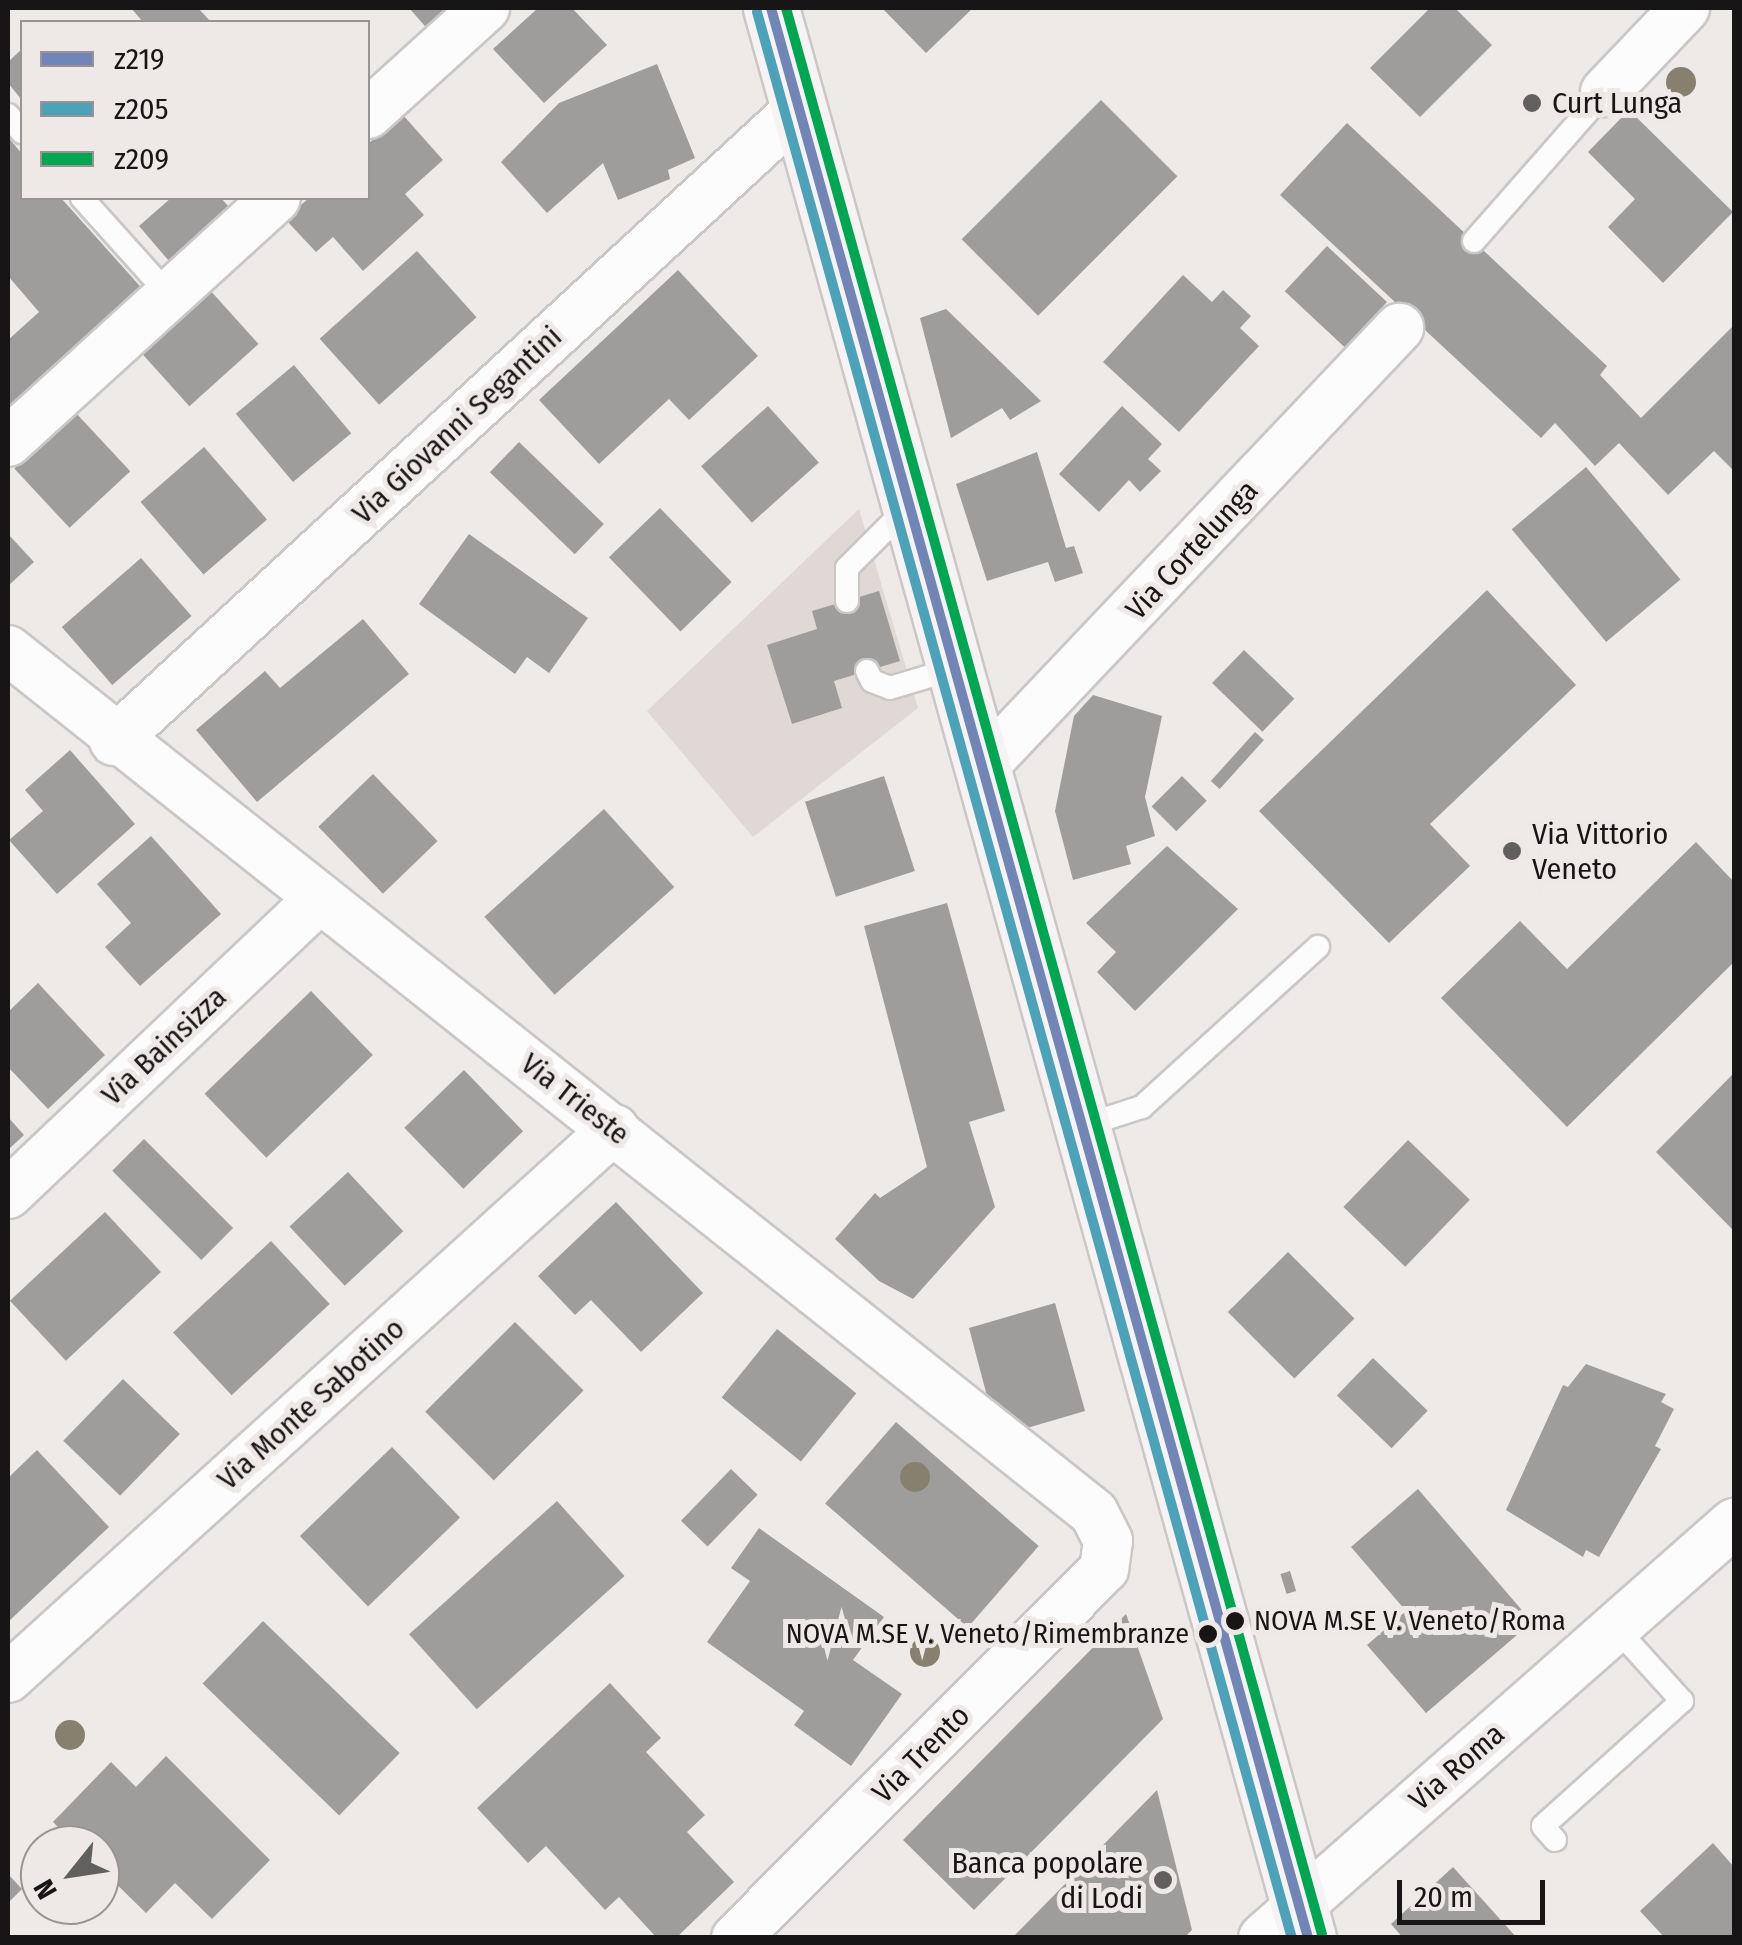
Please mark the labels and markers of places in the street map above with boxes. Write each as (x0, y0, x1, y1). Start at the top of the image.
place label: Curt Lunga (1552, 85, 1682, 121)
marker: Curt Lunga (1521, 92, 1543, 114)
place label: Via Vittorio Veneto (1532, 816, 1668, 886)
marker: Via Vittorio Veneto (1501, 840, 1523, 862)
place label: NOVA M.SE V. Veneto/Roma (1254, 1604, 1566, 1638)
marker: NOVA M.SE V. Veneto/Roma (1225, 1611, 1245, 1631)
place label: NOVA M.SE V. Veneto/Rimembranze (786, 1617, 1189, 1651)
marker: NOVA M.SE V. Veneto/Rimembranze (1198, 1624, 1218, 1644)
place label: Banca popolare di Lodi (951, 1845, 1143, 1916)
marker: Banca popolare di Lodi (1152, 1869, 1174, 1891)

